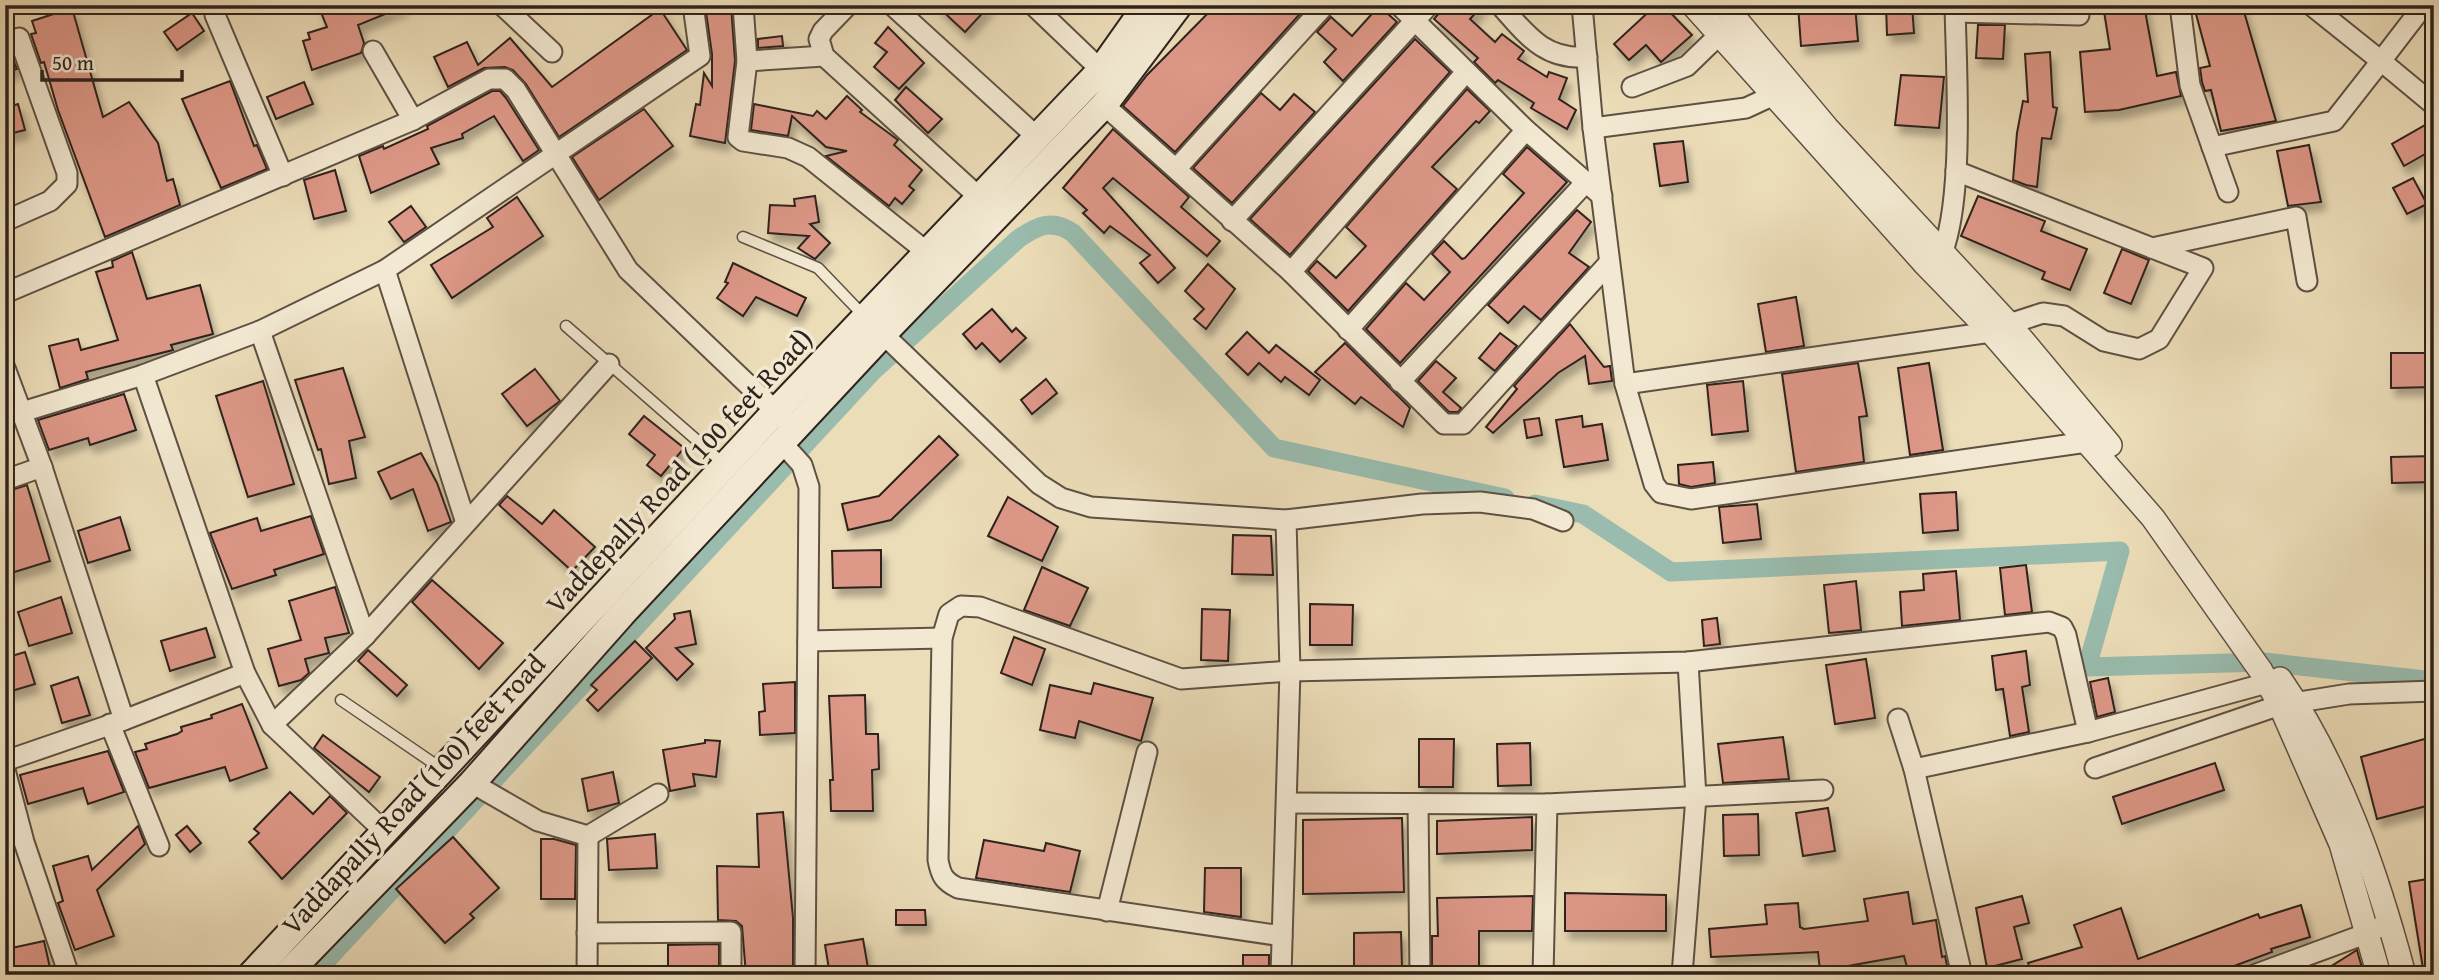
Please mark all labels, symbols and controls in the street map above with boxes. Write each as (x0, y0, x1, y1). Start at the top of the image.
scale bar (42, 38, 182, 82)
text: 50 m (52, 47, 94, 78)
street label: Vaddepally Road (100 feet Road) (535, 319, 822, 622)
street label: Vaddapally Road (100) feet road (271, 644, 554, 943)

